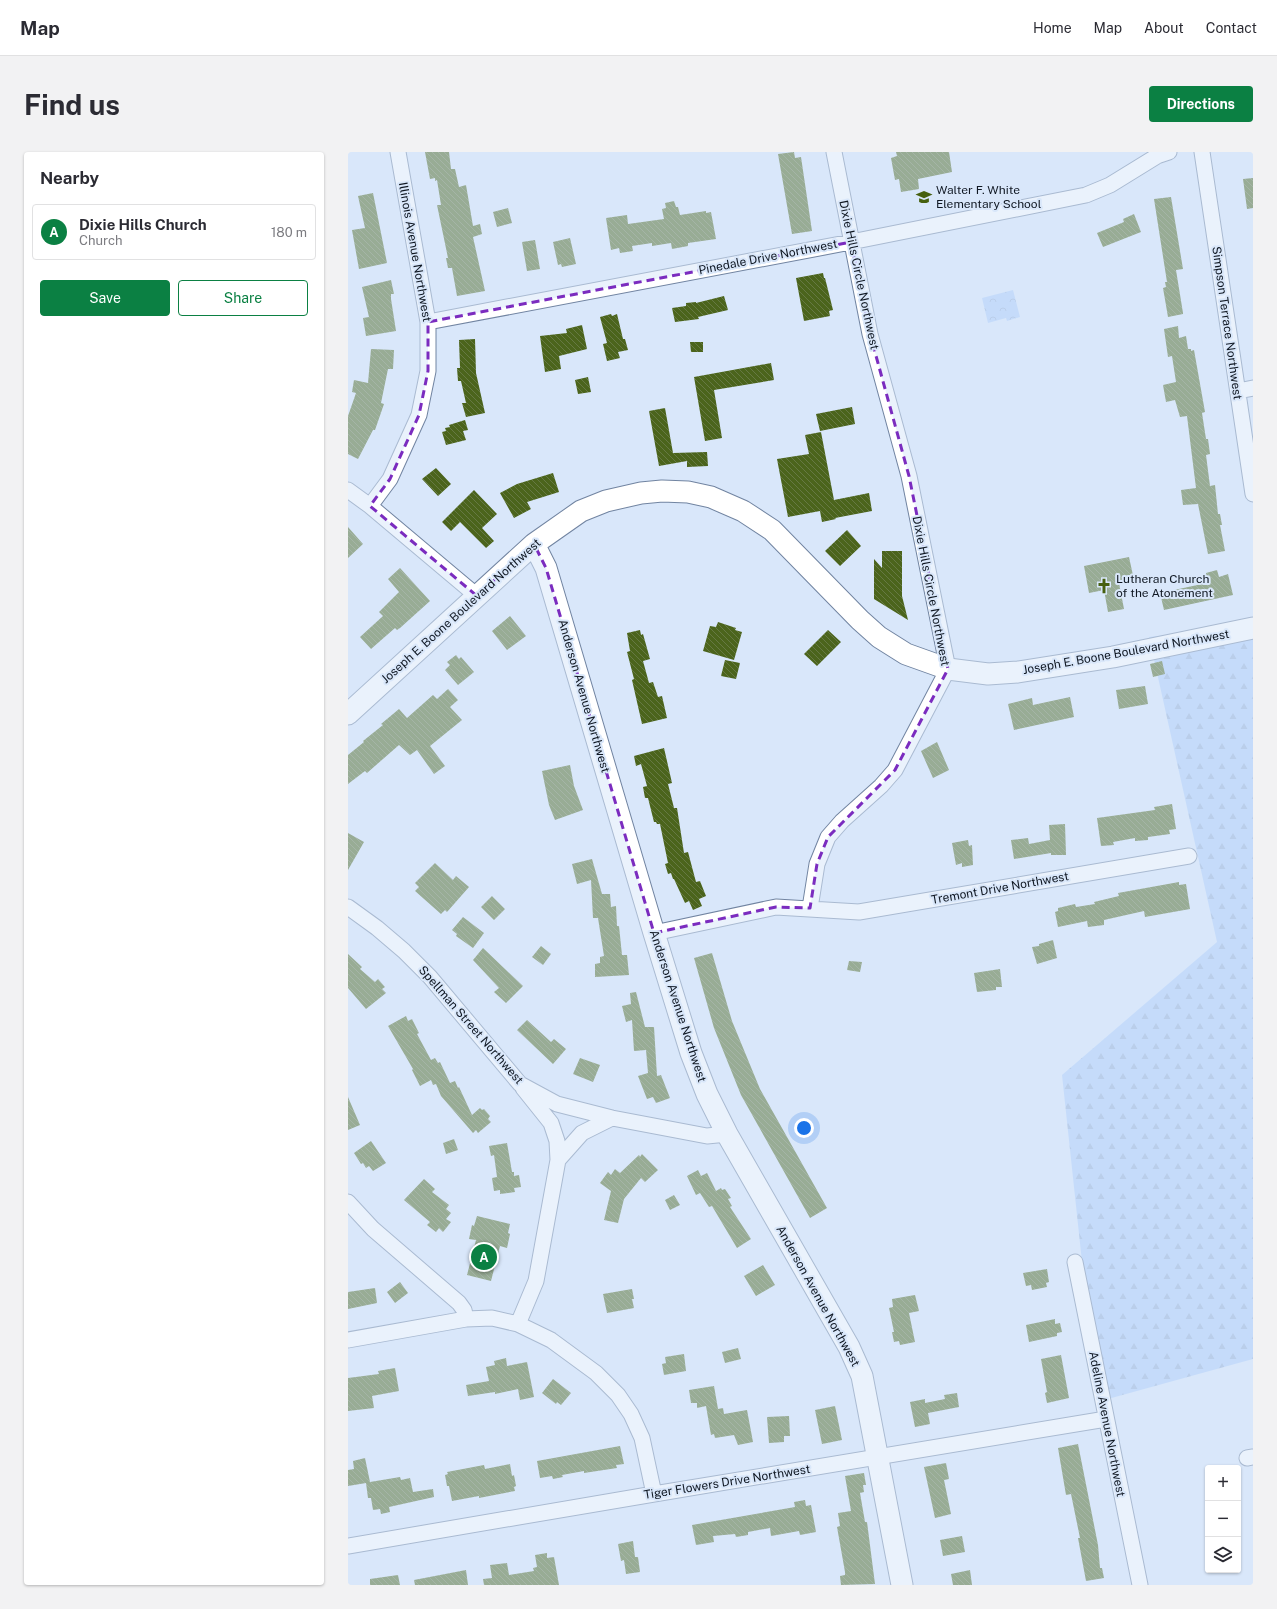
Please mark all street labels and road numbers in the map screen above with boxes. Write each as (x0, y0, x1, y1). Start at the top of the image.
street label: Illinois Avenue Northwest (396, 181, 434, 323)
street label: Dixie Hills Circle Northwest (836, 199, 882, 351)
street label: Pinedale Drive Northwest (697, 237, 839, 277)
street label: Simpson Terrace Northwest (1209, 246, 1245, 401)
street label: Dixie Hills Circle Northwest (910, 515, 952, 667)
street label: Joseph E. Boone Boulevard Northwest (378, 535, 544, 686)
street label: Anderson Avenue Northwest (555, 618, 613, 775)
street label: Joseph E. Boone Boulevard Northwest (1022, 627, 1231, 677)
street label: Tremont Drive Northwest (930, 869, 1070, 907)
street label: Anderson Avenue Northwest (647, 928, 709, 1084)
street label: Spellman Street Northwest (416, 963, 526, 1087)
street label: Anderson Avenue Northwest (773, 1223, 863, 1369)
street label: Adeline Avenue Northwest (1086, 1350, 1128, 1498)
street label: Tiger Flowers Drive Northwest (643, 1462, 812, 1502)

